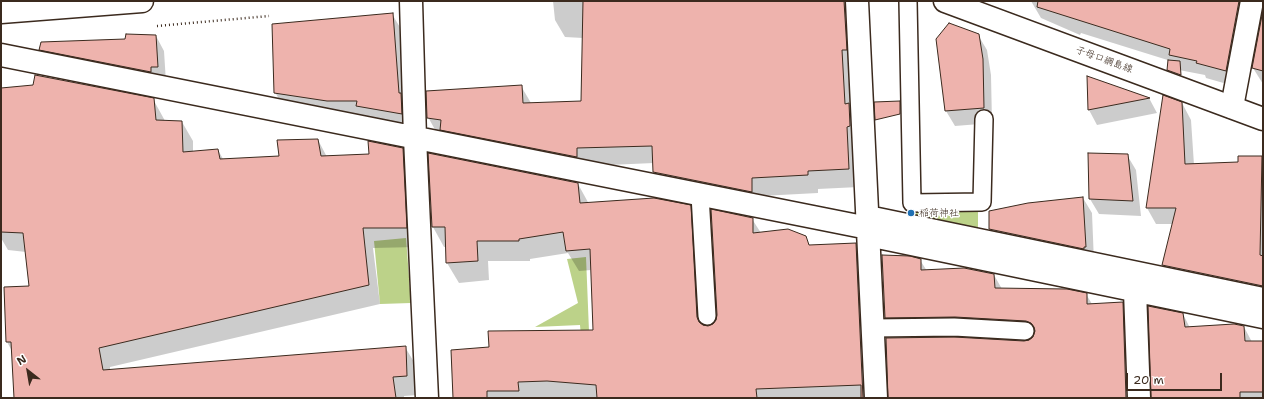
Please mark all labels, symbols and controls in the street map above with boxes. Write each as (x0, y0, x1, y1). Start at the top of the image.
street label: 子母口綱島線 (1074, 44, 1134, 76)
place label: 稲荷神社 (919, 207, 959, 219)
marker: 稲荷神社 (906, 208, 916, 218)
north arrow (8, 351, 48, 391)
text: N (14, 352, 29, 369)
scale bar (1128, 365, 1224, 391)
text: 20 m (1133, 372, 1164, 388)

